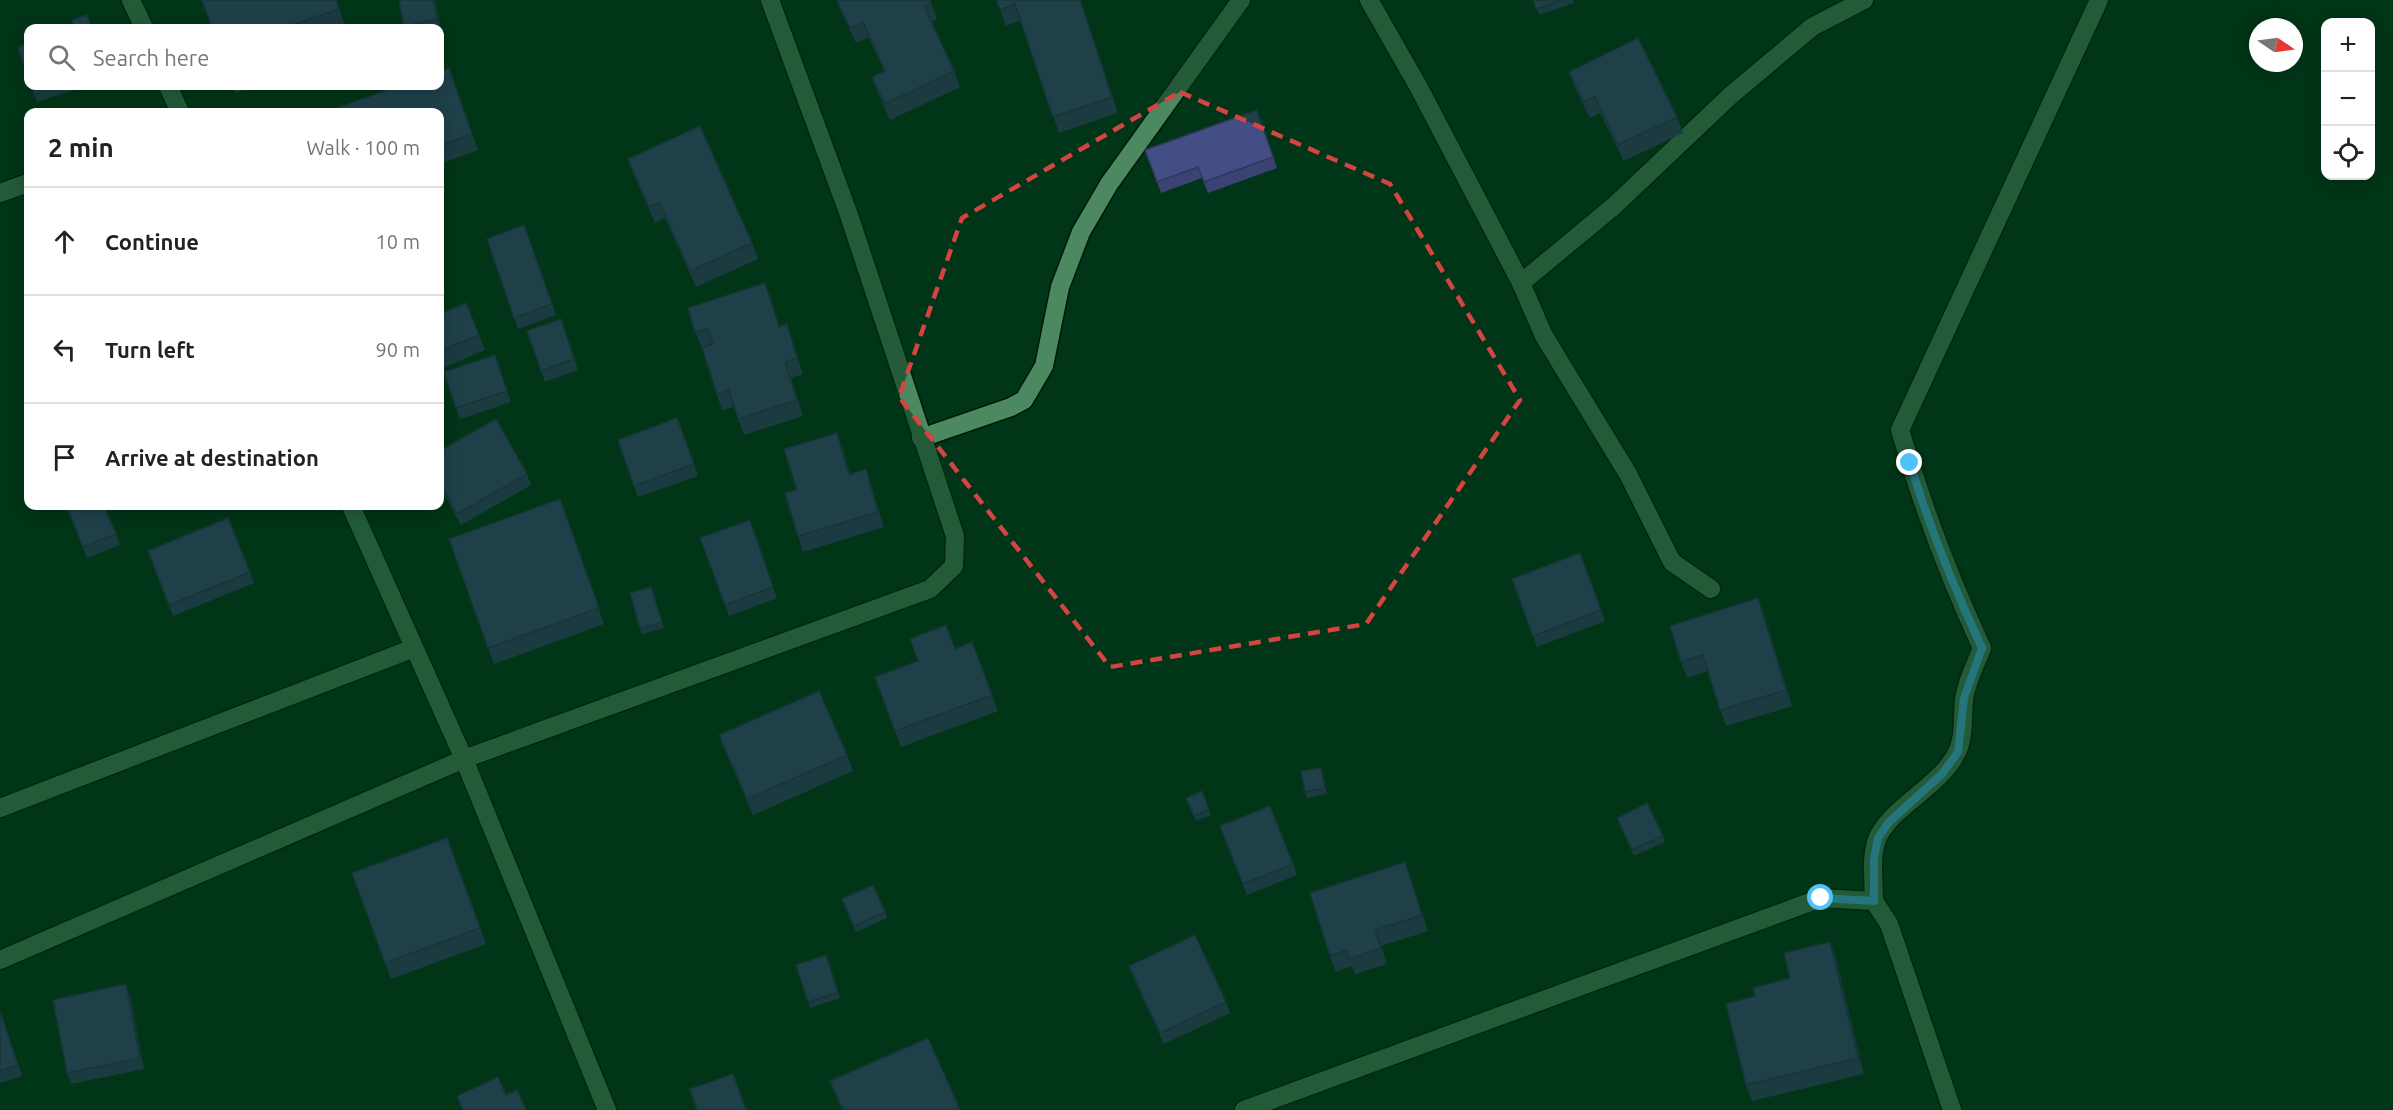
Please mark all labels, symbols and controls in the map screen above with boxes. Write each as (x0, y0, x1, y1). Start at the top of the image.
north arrow (2249, 18, 2303, 72)
map controls (2321, 18, 2375, 180)
button: + (2321, 18, 2375, 72)
search box (24, 24, 444, 90)
icon: search (45, 41, 78, 74)
text: Search here (93, 45, 209, 70)
button: − (2321, 72, 2375, 126)
button: locate (2321, 126, 2375, 180)
text: 2 min (48, 133, 114, 162)
text: Walk · 100 m (307, 136, 420, 159)
icon: ahead (48, 225, 81, 258)
text: Continue (105, 229, 199, 254)
text: 10 m (376, 230, 420, 253)
icon: left (48, 333, 81, 366)
text: Turn left (105, 337, 195, 362)
text: 90 m (376, 338, 420, 361)
icon: arrive (48, 441, 81, 474)
text: Arrive at destination (105, 445, 319, 470)
route end (1896, 449, 1922, 475)
route start (1807, 884, 1833, 910)

